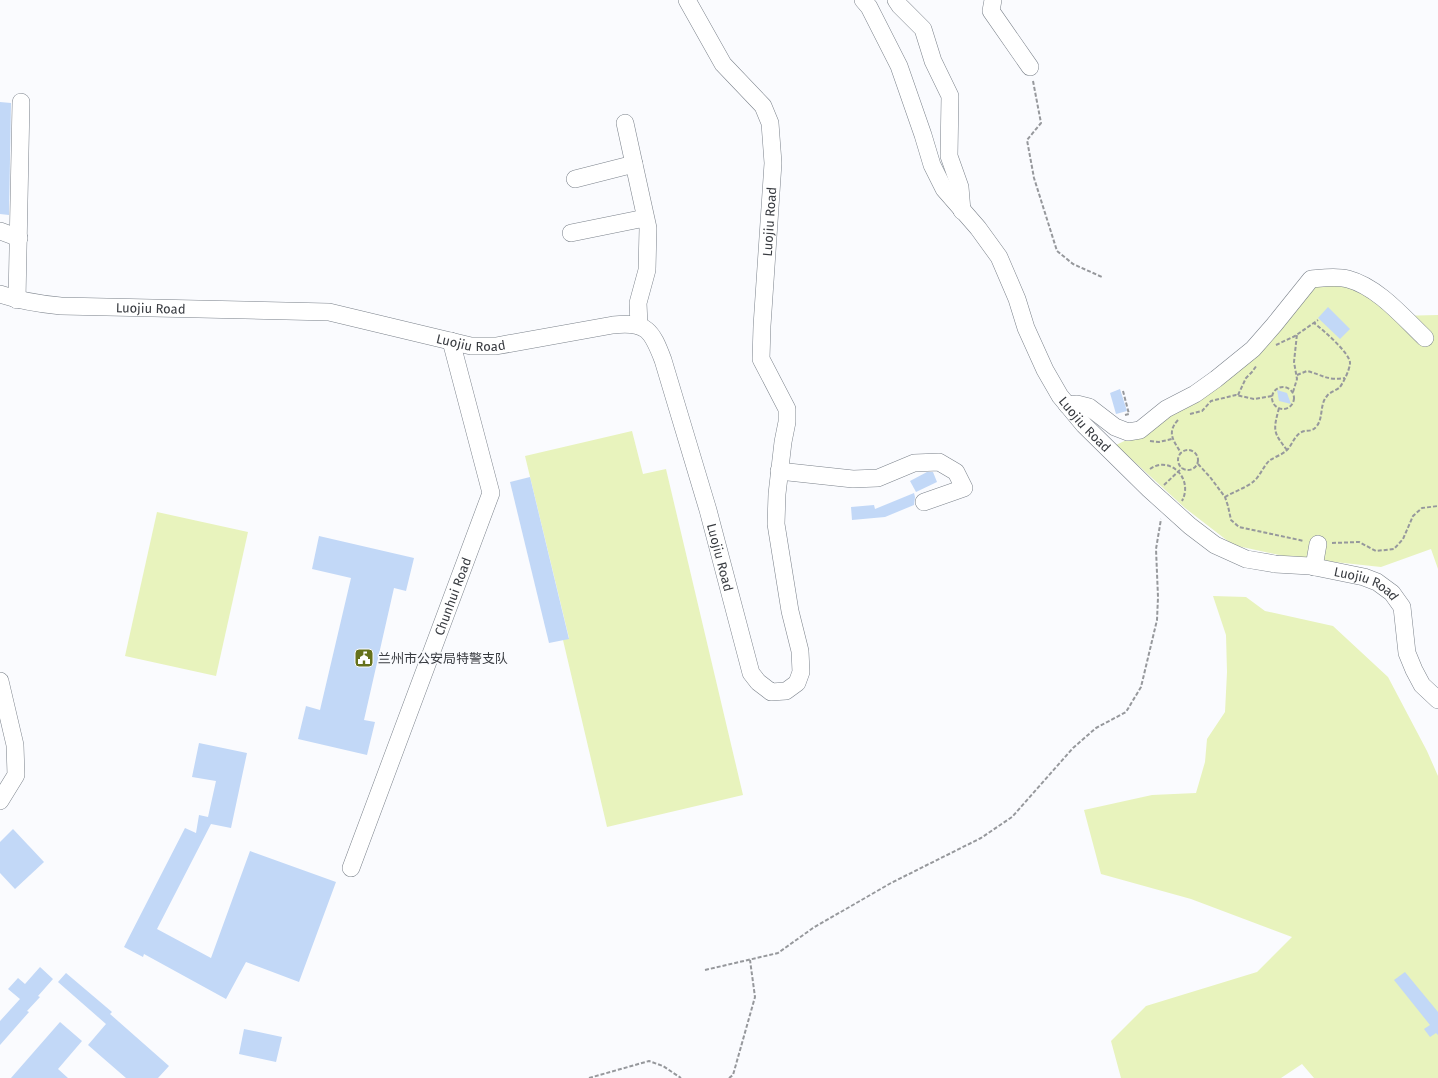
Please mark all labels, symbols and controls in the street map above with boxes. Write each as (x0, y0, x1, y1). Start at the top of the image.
street label: Luojiu Road (760, 186, 779, 257)
street label: Luojiu Road (116, 300, 186, 317)
street label: Luojiu Road (435, 331, 507, 354)
street label: Luojiu Road (1056, 394, 1114, 455)
street label: Luojiu Road (704, 522, 736, 593)
street label: Chunhui Road (431, 555, 474, 638)
street label: Luojiu Road (1333, 564, 1402, 603)
public building icon: 兰州市公安局特警支队 (353, 647, 375, 669)
place label: 兰州市公安局特警支队 (378, 651, 508, 666)

